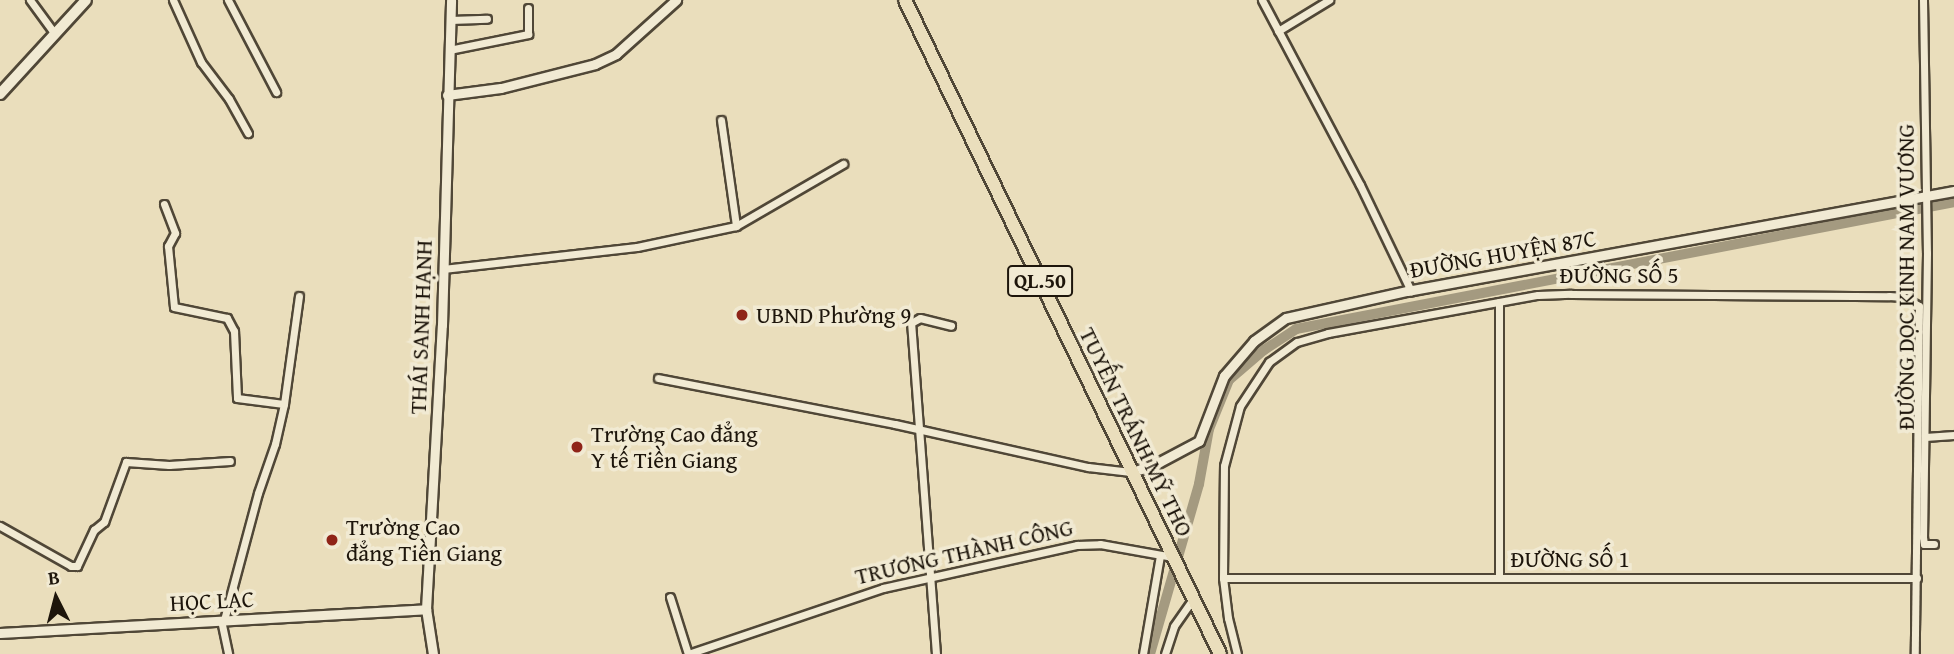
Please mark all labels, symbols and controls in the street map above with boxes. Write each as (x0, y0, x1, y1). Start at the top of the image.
street label: ĐƯỜNG DỌC KINH NAM VƯƠNG (1892, 124, 1920, 430)
street label: ĐƯỜNG HUYỆN 87C (1408, 224, 1598, 284)
street label: THÁI SANH HẠNH (404, 239, 438, 415)
street label: ĐƯỜNG SỐ 5 (1559, 261, 1679, 289)
road number: QL.50 (1007, 264, 1073, 298)
place label: UBND Phường 9 (756, 301, 911, 329)
marker: UBND Phường 9 (734, 307, 750, 323)
street label: TUYẾN TRÁNH MỸ THO (1073, 323, 1199, 541)
place label: Trường Cao đẳng Y tế Tiền Giang (591, 420, 758, 474)
marker: Trường Cao đẳng Y tế Tiền Giang (569, 439, 585, 455)
place label: Trường Cao đẳng Tiền Giang (346, 513, 502, 567)
street label: TRƯƠNG THÀNH CÔNG (853, 514, 1075, 590)
marker: Trường Cao đẳng Tiền Giang (324, 532, 340, 548)
street label: ĐƯỜNG SỐ 1 (1510, 545, 1630, 573)
north arrow (21, 563, 91, 633)
text: B (46, 563, 61, 592)
street label: HỌC LẠC (169, 585, 255, 617)

